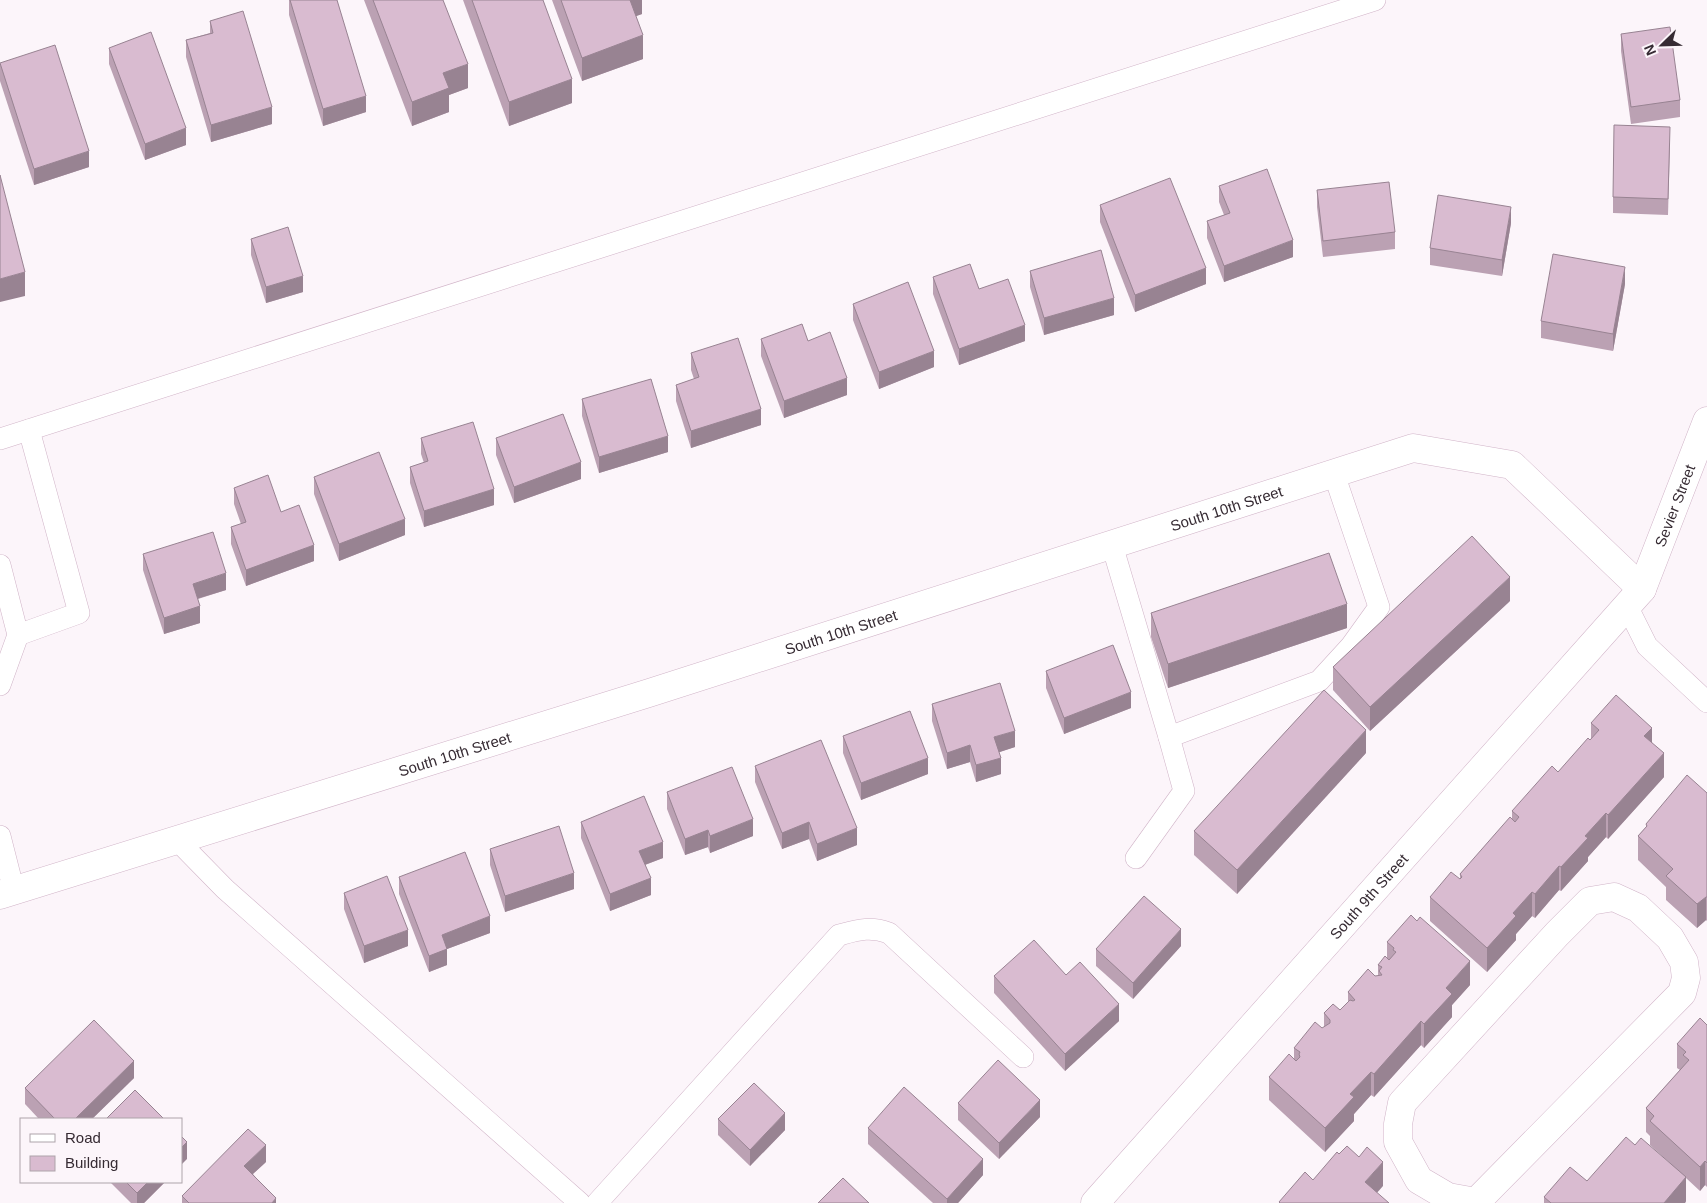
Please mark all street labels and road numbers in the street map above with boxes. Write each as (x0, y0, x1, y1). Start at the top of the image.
street label: Sevier Street (1651, 461, 1698, 549)
street label: South 10th Street (1168, 482, 1285, 534)
street label: South 10th Street (782, 605, 900, 657)
street label: South 10th Street (396, 728, 514, 779)
street label: South 9th Street (1326, 849, 1411, 942)

